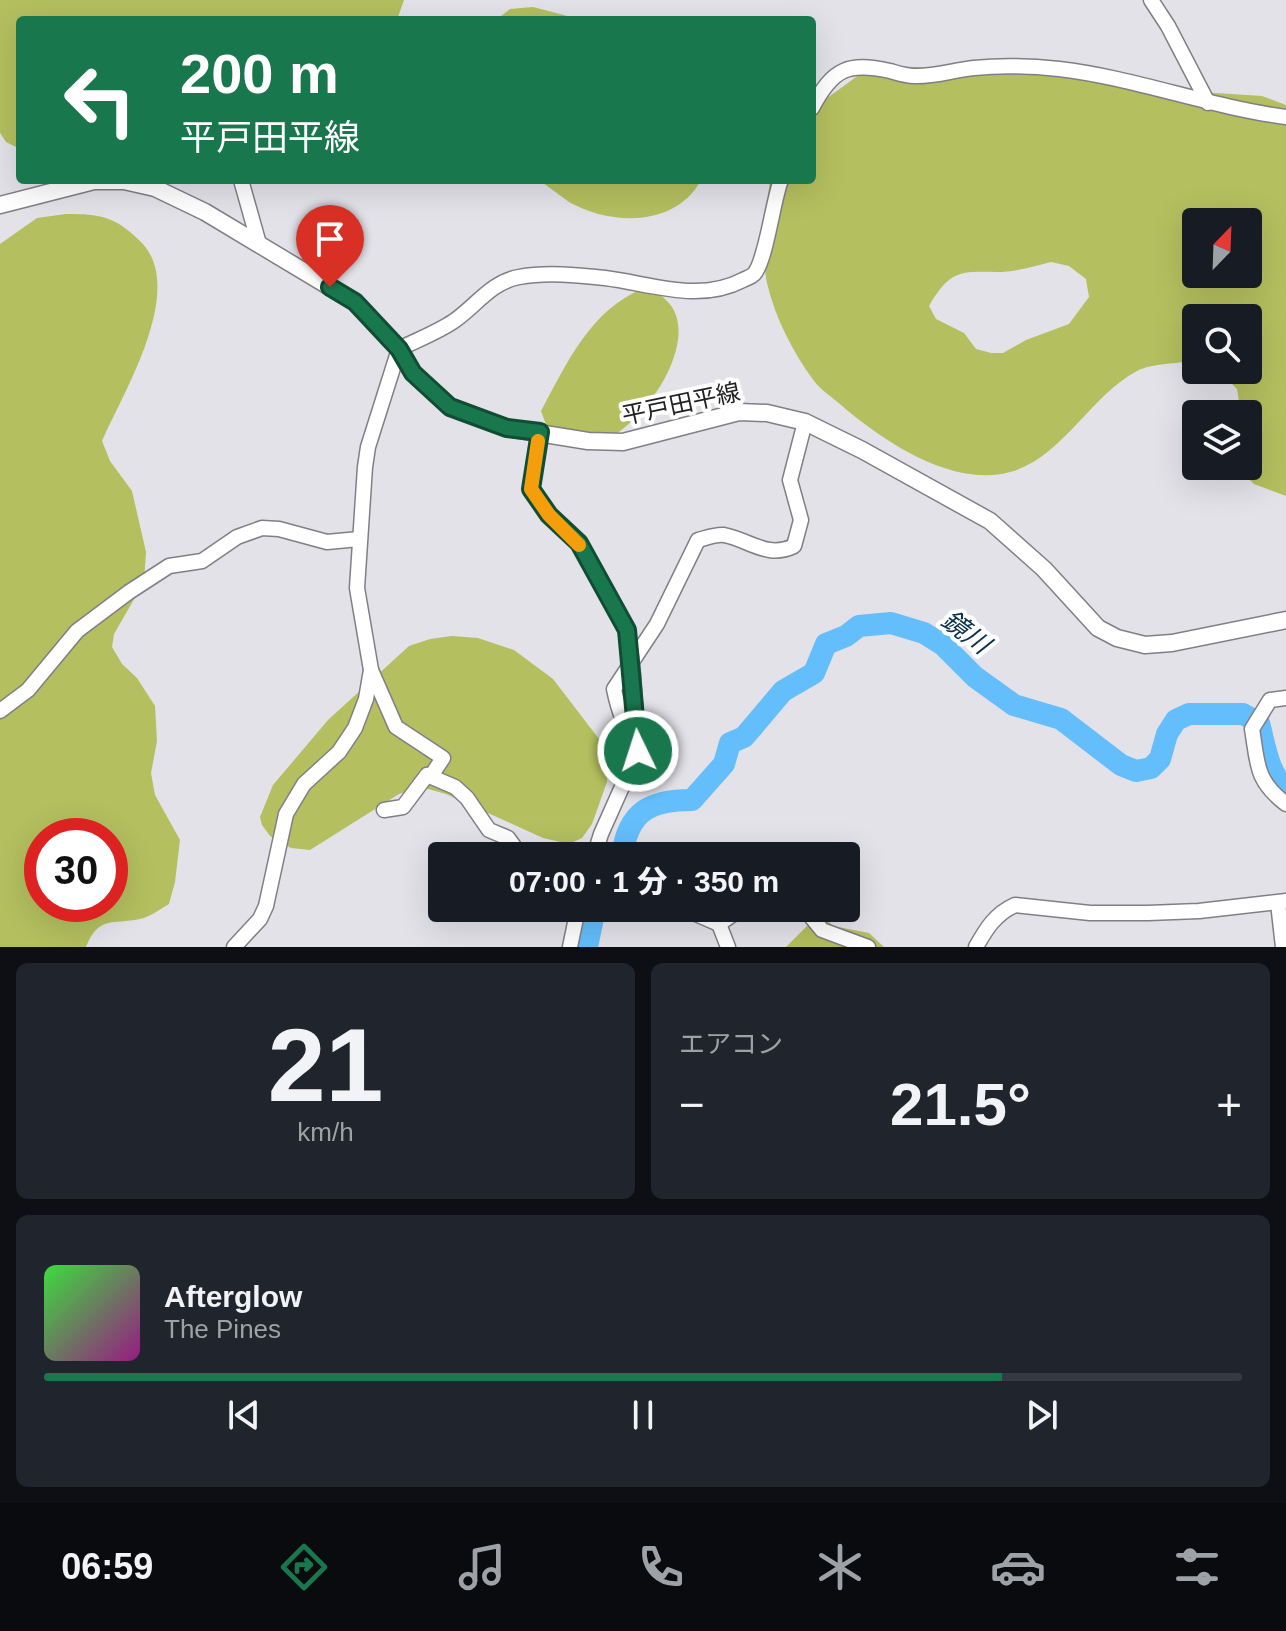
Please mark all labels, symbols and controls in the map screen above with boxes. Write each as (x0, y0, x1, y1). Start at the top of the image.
text: 200 m (180, 42, 339, 105)
icon: left (48, 48, 152, 152)
text: 平戸田平線 (180, 117, 360, 158)
pin (296, 205, 364, 287)
north arrow (1182, 208, 1262, 288)
map controls (1182, 208, 1262, 480)
icon: arrive (308, 217, 352, 261)
button: search (1182, 304, 1262, 384)
street label: 平戸田平線 (619, 378, 742, 429)
button: layers (1182, 400, 1262, 480)
water label: 鏡川 (936, 604, 998, 661)
position arrow (596, 709, 680, 793)
speed limit sign: 30 (24, 818, 128, 922)
text: 07:00 · 1 分 · 350 m (509, 865, 779, 898)
text: 21 (268, 1007, 383, 1123)
text: エアコン (679, 1029, 783, 1059)
text: 21.5° (890, 1071, 1031, 1138)
text: − (679, 1080, 705, 1129)
text: + (1216, 1080, 1242, 1129)
text: km/h (297, 1117, 354, 1147)
text: Afterglow (164, 1280, 302, 1313)
text: The Pines (164, 1314, 281, 1344)
icon: previous (222, 1393, 266, 1437)
icon: pause (621, 1393, 665, 1437)
icon: next (1020, 1393, 1064, 1437)
icon: directions (276, 1539, 332, 1595)
icon: music (454, 1539, 510, 1595)
icon: phone (633, 1539, 689, 1595)
icon: climate (812, 1539, 868, 1595)
icon: car (990, 1539, 1046, 1595)
icon: filters (1169, 1539, 1225, 1595)
text: 06:59 (61, 1546, 153, 1587)

